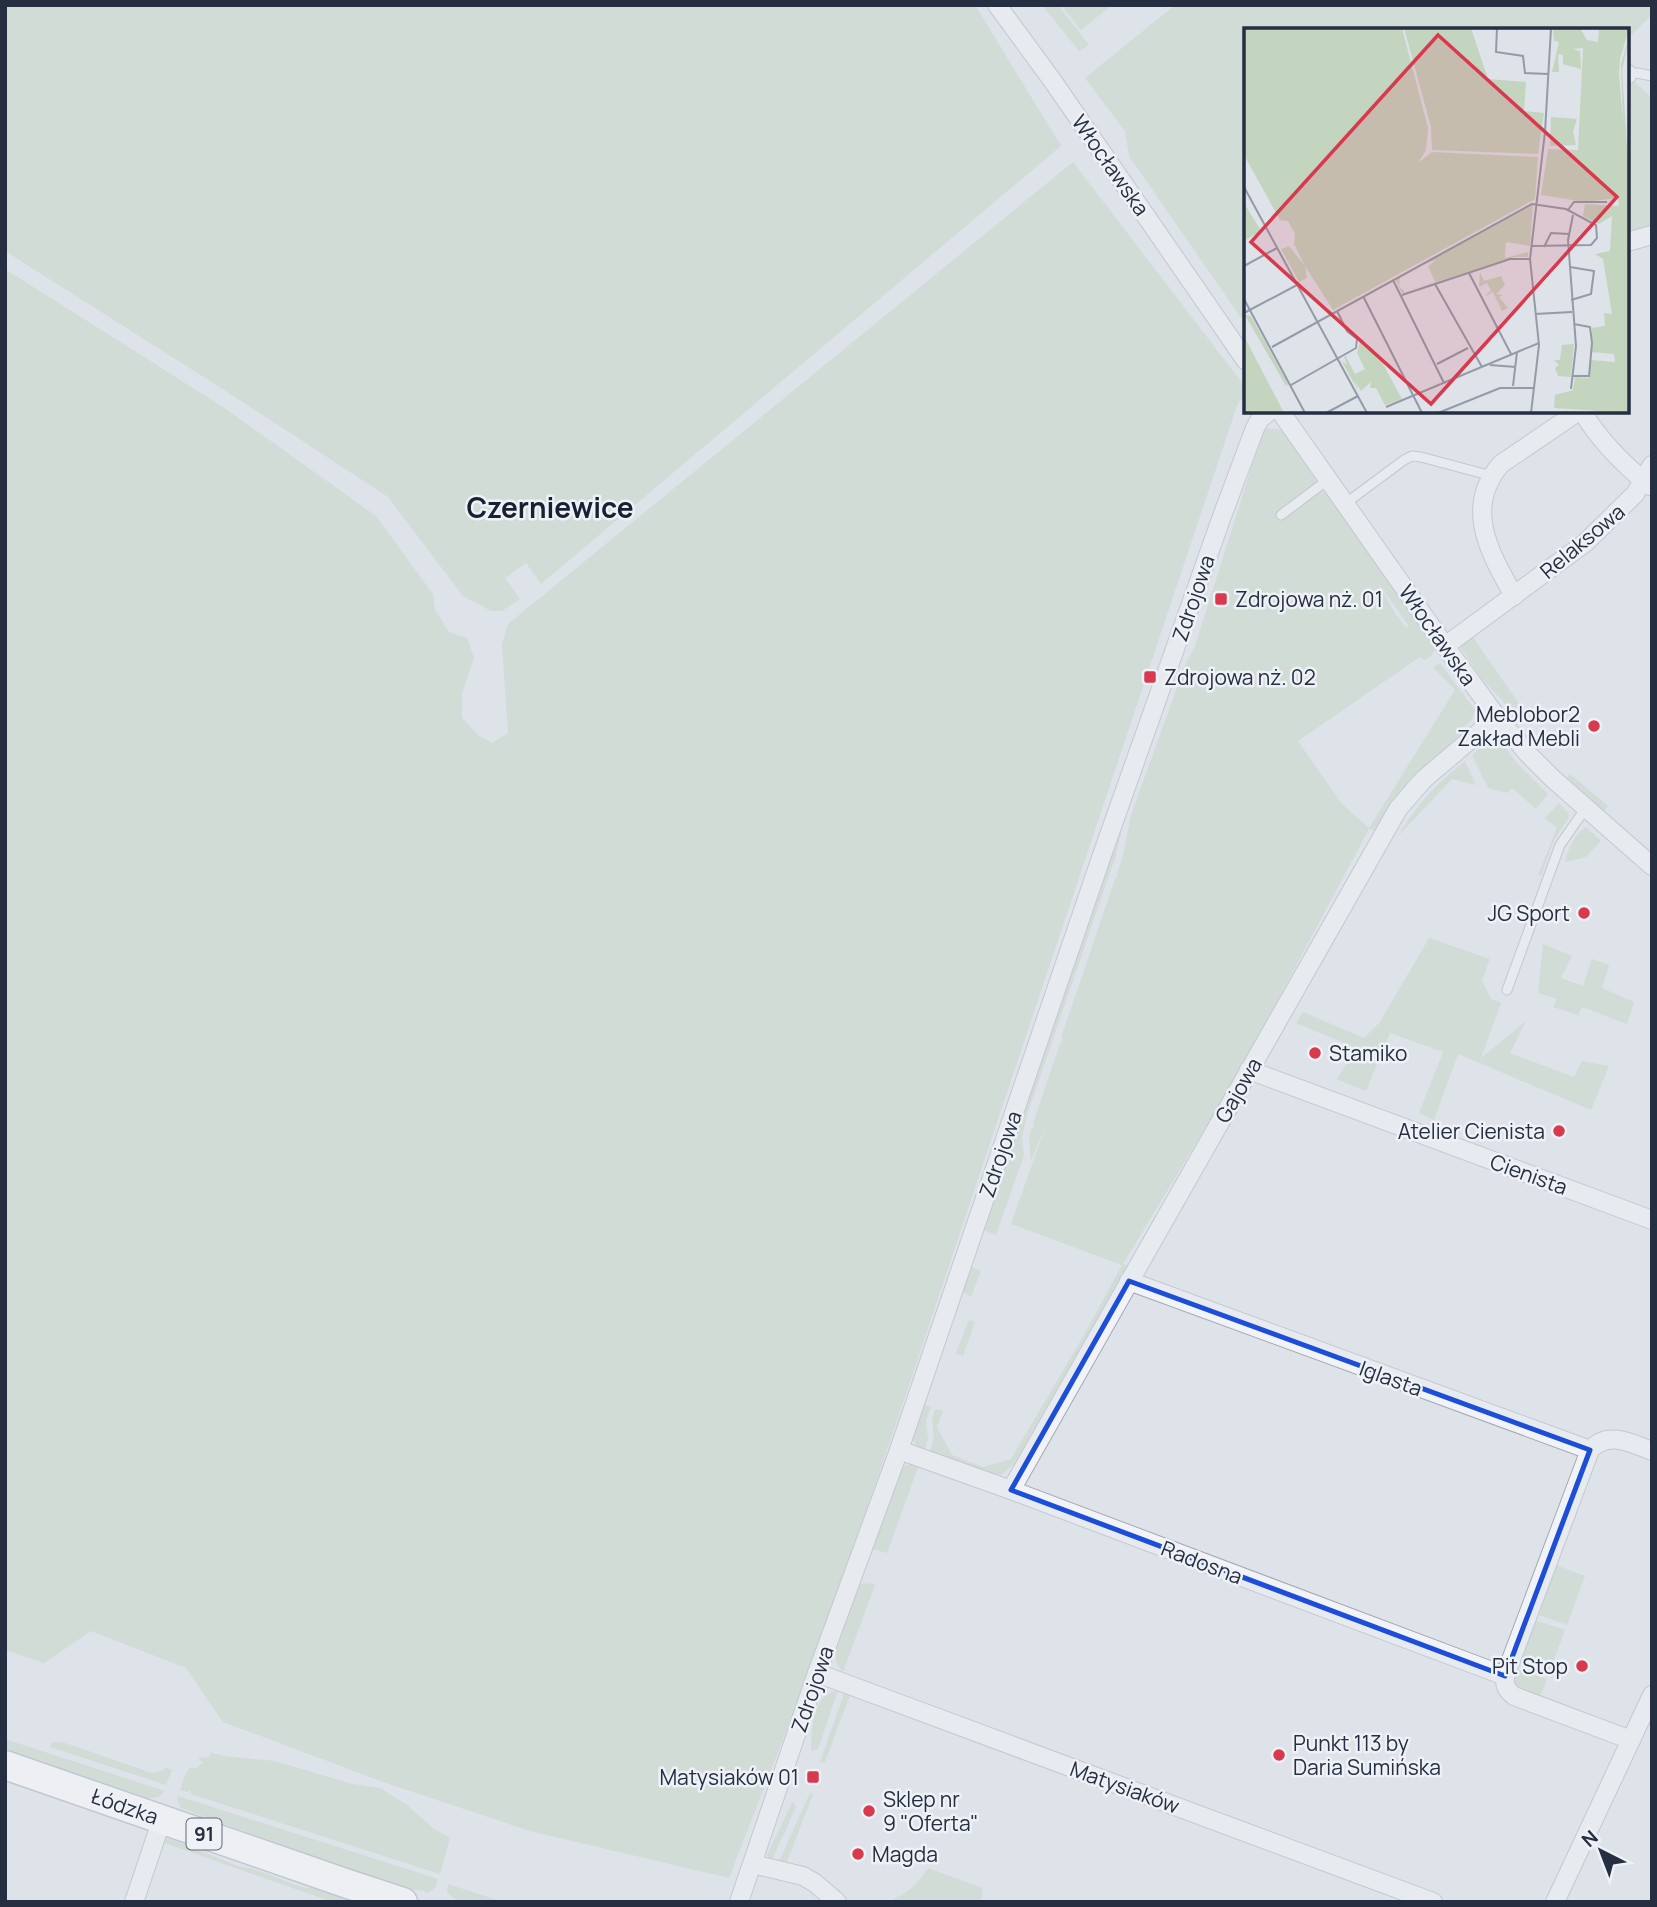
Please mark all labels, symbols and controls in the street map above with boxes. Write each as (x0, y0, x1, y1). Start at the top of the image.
inset map (1244, 28, 1629, 413)
street label: Włocławska (1066, 109, 1156, 221)
district label: Czerniewice (466, 488, 634, 526)
street label: Relaksowa (1534, 497, 1630, 585)
street label: Zdrojowa (1165, 551, 1221, 645)
street label: Włocławska (1393, 579, 1483, 691)
place label: Zdrojowa nż. 01 (1235, 585, 1383, 613)
marker: Zdrojowa nż. 01 (1213, 591, 1229, 607)
place label: Zdrojowa nż. 02 (1164, 663, 1316, 691)
marker: Zdrojowa nż. 02 (1142, 669, 1158, 685)
place label: Meblobor2 Zakład Mebli (1457, 700, 1580, 752)
marker: Meblobor2 Zakład Mebli (1586, 718, 1602, 734)
place label: JG Sport (1487, 899, 1570, 927)
marker: JG Sport (1576, 905, 1592, 921)
place label: Stamiko (1329, 1039, 1407, 1067)
marker: Stamiko (1307, 1045, 1323, 1061)
street label: Gajowa (1208, 1052, 1268, 1128)
street label: Zdrojowa (972, 1107, 1028, 1201)
place label: Atelier Cienista (1398, 1117, 1545, 1145)
marker: Atelier Cienista (1551, 1123, 1567, 1139)
street label: Cienista (1486, 1147, 1572, 1201)
street label: Iglasta (1356, 1354, 1426, 1402)
street label: Radosna (1157, 1534, 1247, 1590)
street label: Zdrojowa (784, 1642, 840, 1736)
place label: Pit Stop (1492, 1652, 1568, 1680)
marker: Pit Stop (1574, 1658, 1590, 1674)
place label: Punkt 113 by Daria Sumińska (1293, 1729, 1441, 1781)
marker: Punkt 113 by Daria Sumińska (1271, 1747, 1287, 1763)
street label: Matysiaków (1066, 1754, 1184, 1820)
place label: Matysiaków 01 (659, 1763, 799, 1791)
marker: Matysiaków 01 (805, 1769, 821, 1785)
street label: Łódzka (88, 1782, 162, 1830)
place label: Sklep nr 9 "Oferta" (883, 1785, 978, 1837)
marker: Sklep nr 9 "Oferta" (861, 1803, 877, 1819)
north arrow (1566, 1816, 1636, 1886)
road number: 91 (186, 1818, 222, 1850)
text: N (1576, 1824, 1603, 1853)
place label: Magda (872, 1840, 938, 1868)
marker: Magda (850, 1846, 866, 1862)

